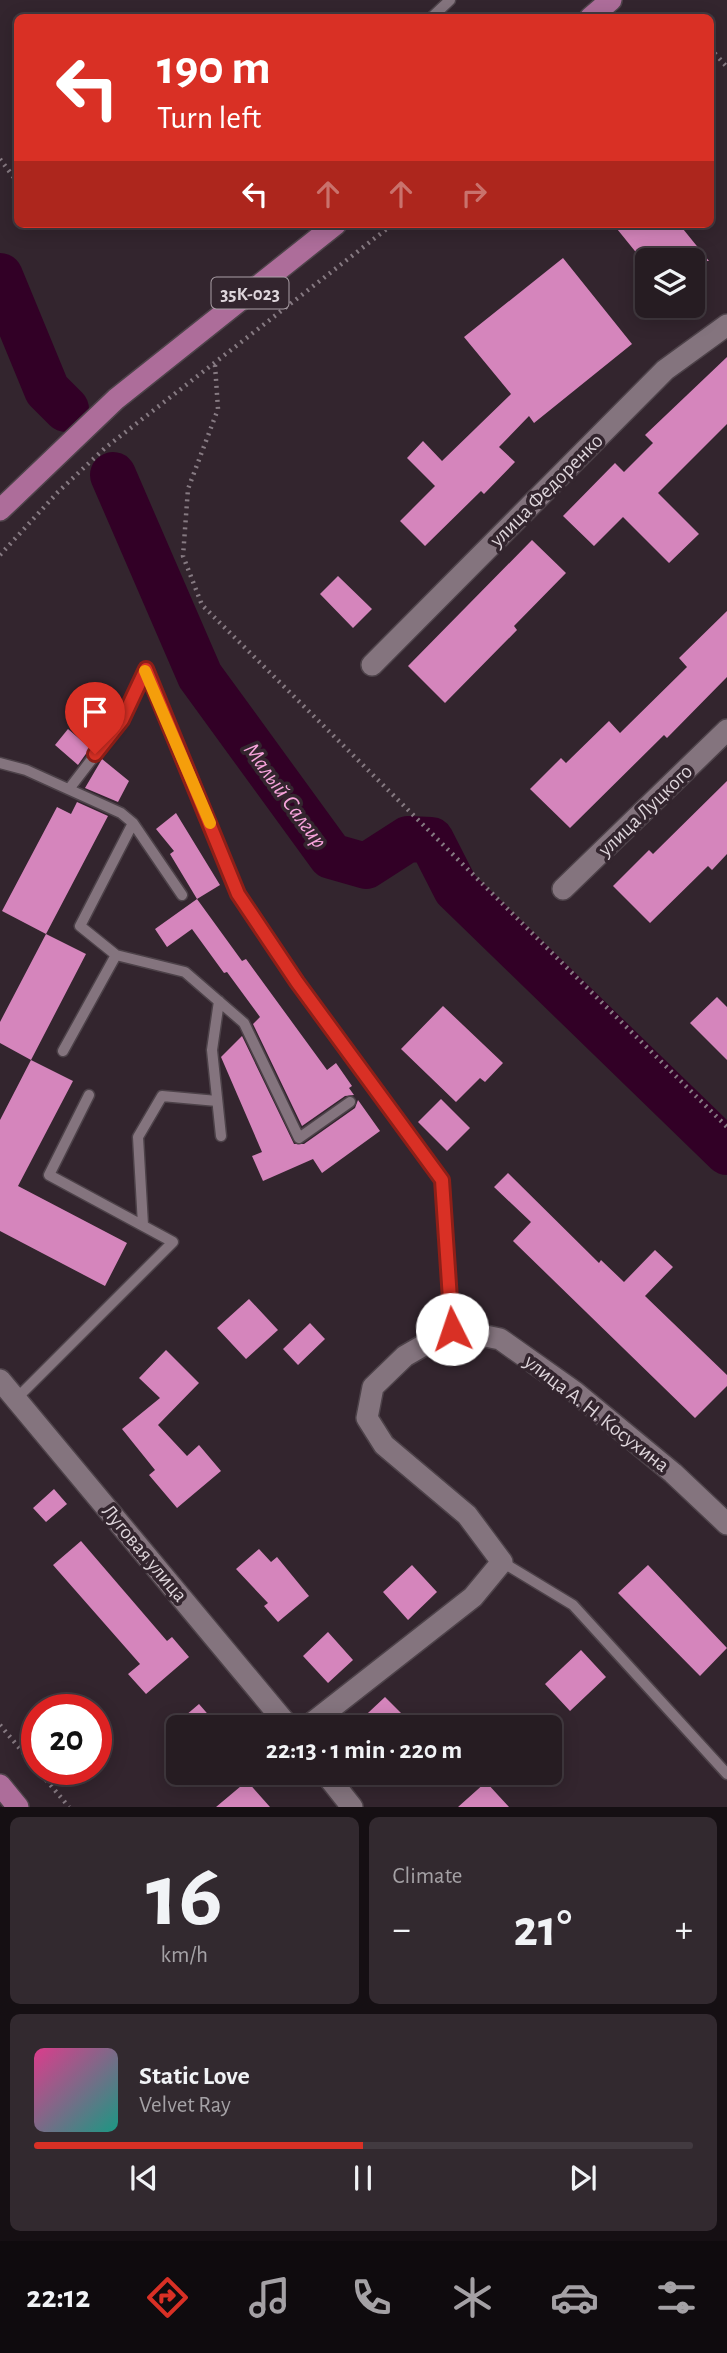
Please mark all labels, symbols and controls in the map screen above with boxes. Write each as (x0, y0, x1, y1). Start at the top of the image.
icon: left (42, 42, 133, 133)
text: 190 m (157, 44, 271, 93)
text: Turn left (157, 102, 261, 134)
icon: left (236, 175, 274, 213)
icon: ahead (309, 175, 347, 213)
icon: ahead (382, 175, 420, 213)
icon: right (455, 175, 493, 213)
map controls (635, 248, 705, 318)
button: layers (635, 248, 705, 318)
road number: 35К-023 (212, 278, 288, 308)
street label: улица Федоренко (485, 430, 607, 552)
pin (65, 682, 125, 754)
icon: arrive (76, 693, 114, 731)
water label: Малый Салгир (239, 739, 331, 853)
street label: улица Луцкого (594, 761, 696, 861)
position arrow (415, 1292, 489, 1366)
street label: улица А. Н. Косухина (520, 1350, 673, 1476)
street label: Луговая улица (98, 1501, 191, 1606)
speed limit sign: 20 (21, 1694, 112, 1785)
text: 22:13 · 1 min · 220 m (266, 1737, 462, 1763)
text: 16 (146, 1851, 223, 1942)
text: Climate (393, 1865, 462, 1888)
text: 21° (514, 1903, 572, 1955)
text: − (393, 1911, 411, 1949)
text: + (675, 1911, 693, 1949)
text: km/h (161, 1944, 208, 1967)
text: Static Love (139, 2063, 250, 2089)
text: Velvet Ray (139, 2094, 231, 2117)
icon: previous (125, 2159, 163, 2197)
icon: pause (344, 2159, 382, 2197)
icon: next (564, 2159, 602, 2197)
icon: directions (143, 2273, 192, 2322)
icon: music (245, 2273, 294, 2322)
icon: phone (347, 2273, 396, 2322)
icon: climate (448, 2273, 497, 2322)
icon: car (550, 2273, 599, 2322)
icon: filters (652, 2273, 701, 2322)
text: 22:12 (26, 2281, 90, 2313)

